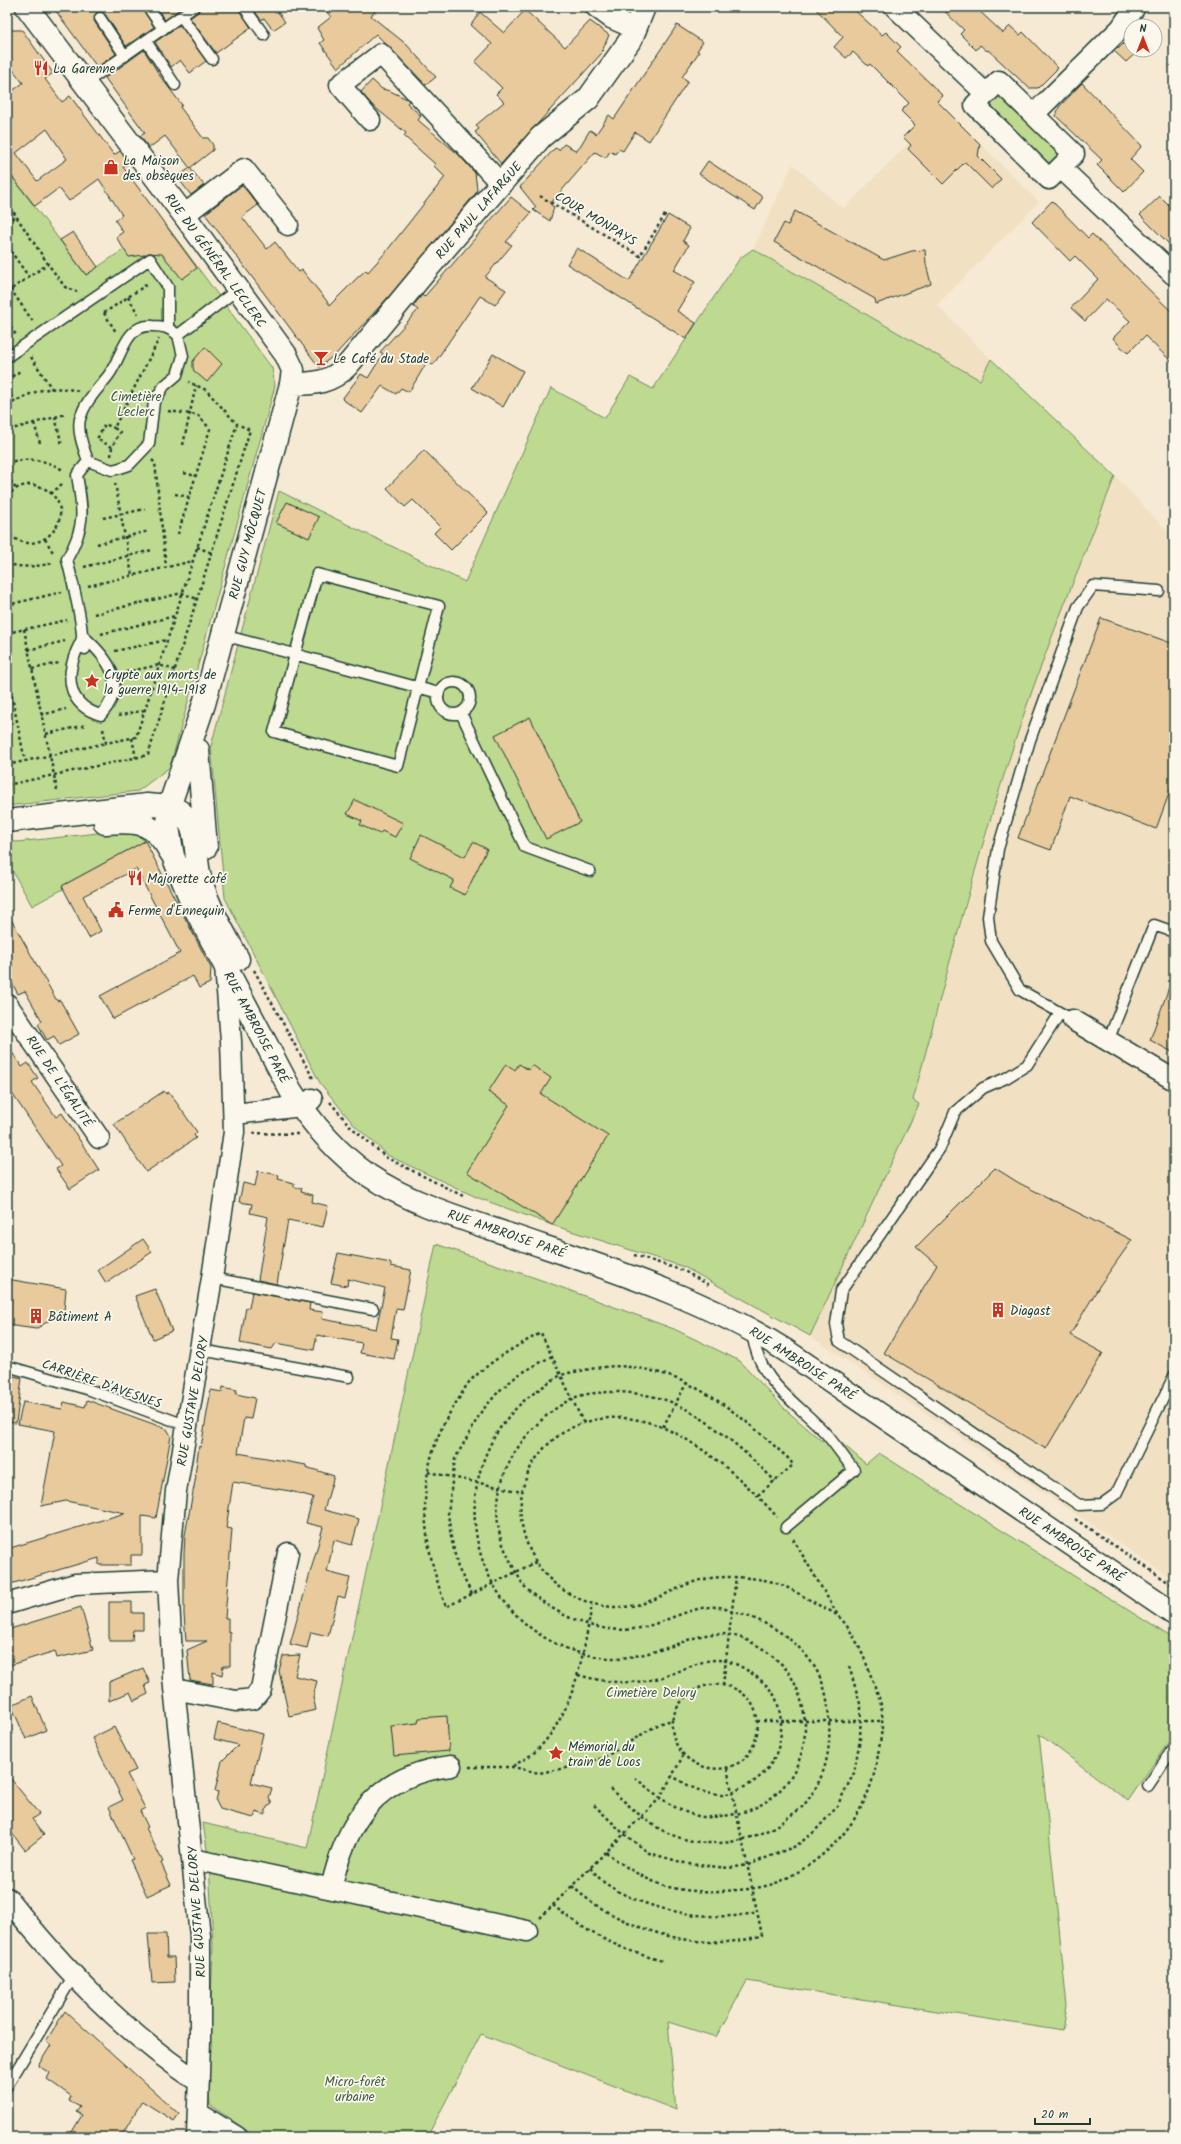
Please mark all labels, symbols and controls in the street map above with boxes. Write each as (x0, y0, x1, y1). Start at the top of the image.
north arrow (1123, 18, 1163, 58)
text: N (1140, 20, 1147, 38)
restaurant icon: La Garenne (32, 59, 50, 77)
place label: La Garenne (53, 59, 115, 80)
place label: La Maison des obsèques (123, 151, 194, 187)
street label: RUE PAUL LAFARGUE (431, 157, 528, 265)
shop icon: La Maison des obsèques (102, 158, 120, 176)
street label: COUR MONPAYS (550, 186, 640, 252)
street label: RUE DU GÉNÉRAL LECLERC (159, 189, 271, 333)
bar icon: Le Café du Stade (312, 349, 330, 367)
place label: Le Café du Stade (333, 349, 429, 370)
park label: Cimetière Leclerc (110, 387, 162, 423)
street label: RUE GUY MÔCQUET (224, 486, 274, 602)
place label: Crypte aux morts de la guerre 1914-1918 (104, 665, 216, 701)
place icon: Crypte aux morts de la guerre 1914-1918 (83, 672, 101, 690)
restaurant icon: Majorette café (126, 869, 144, 887)
place label: Majorette café (147, 869, 228, 890)
public building icon: Ferme d'Ennequin (107, 901, 125, 919)
place label: Ferme d'Ennequin (128, 901, 225, 922)
street label: RUE AMBROISE PARÉ (217, 968, 294, 1088)
street label: RUE DE L'ÉGALITÉ (20, 1031, 98, 1133)
street label: RUE AMBROISE PARÉ (444, 1204, 569, 1265)
building icon: Diagast (989, 1301, 1007, 1319)
place label: Diagast (1010, 1301, 1051, 1322)
building icon: Bâtiment A (27, 1307, 45, 1325)
place label: Bâtiment A (48, 1307, 112, 1328)
street label: RUE AMBROISE PARÉ (744, 1322, 860, 1407)
street label: RUE GUSTAVE DELORY (172, 1334, 215, 1468)
street label: CARRIÈRE D'AVESNES (39, 1354, 165, 1415)
street label: RUE AMBROISE PARÉ (1014, 1502, 1129, 1589)
park label: Cimetière Delory (606, 1683, 697, 1704)
place label: Mémorial du train de Loos (568, 1737, 641, 1773)
place icon: Mémorial du train de Loos (547, 1744, 565, 1762)
street label: RUE GUSTAVE DELORY (182, 1845, 213, 1978)
park label: Micro-forêt urbaine (324, 2072, 387, 2108)
scale bar (1035, 2100, 1090, 2126)
text: 20 m (1041, 2105, 1069, 2124)

